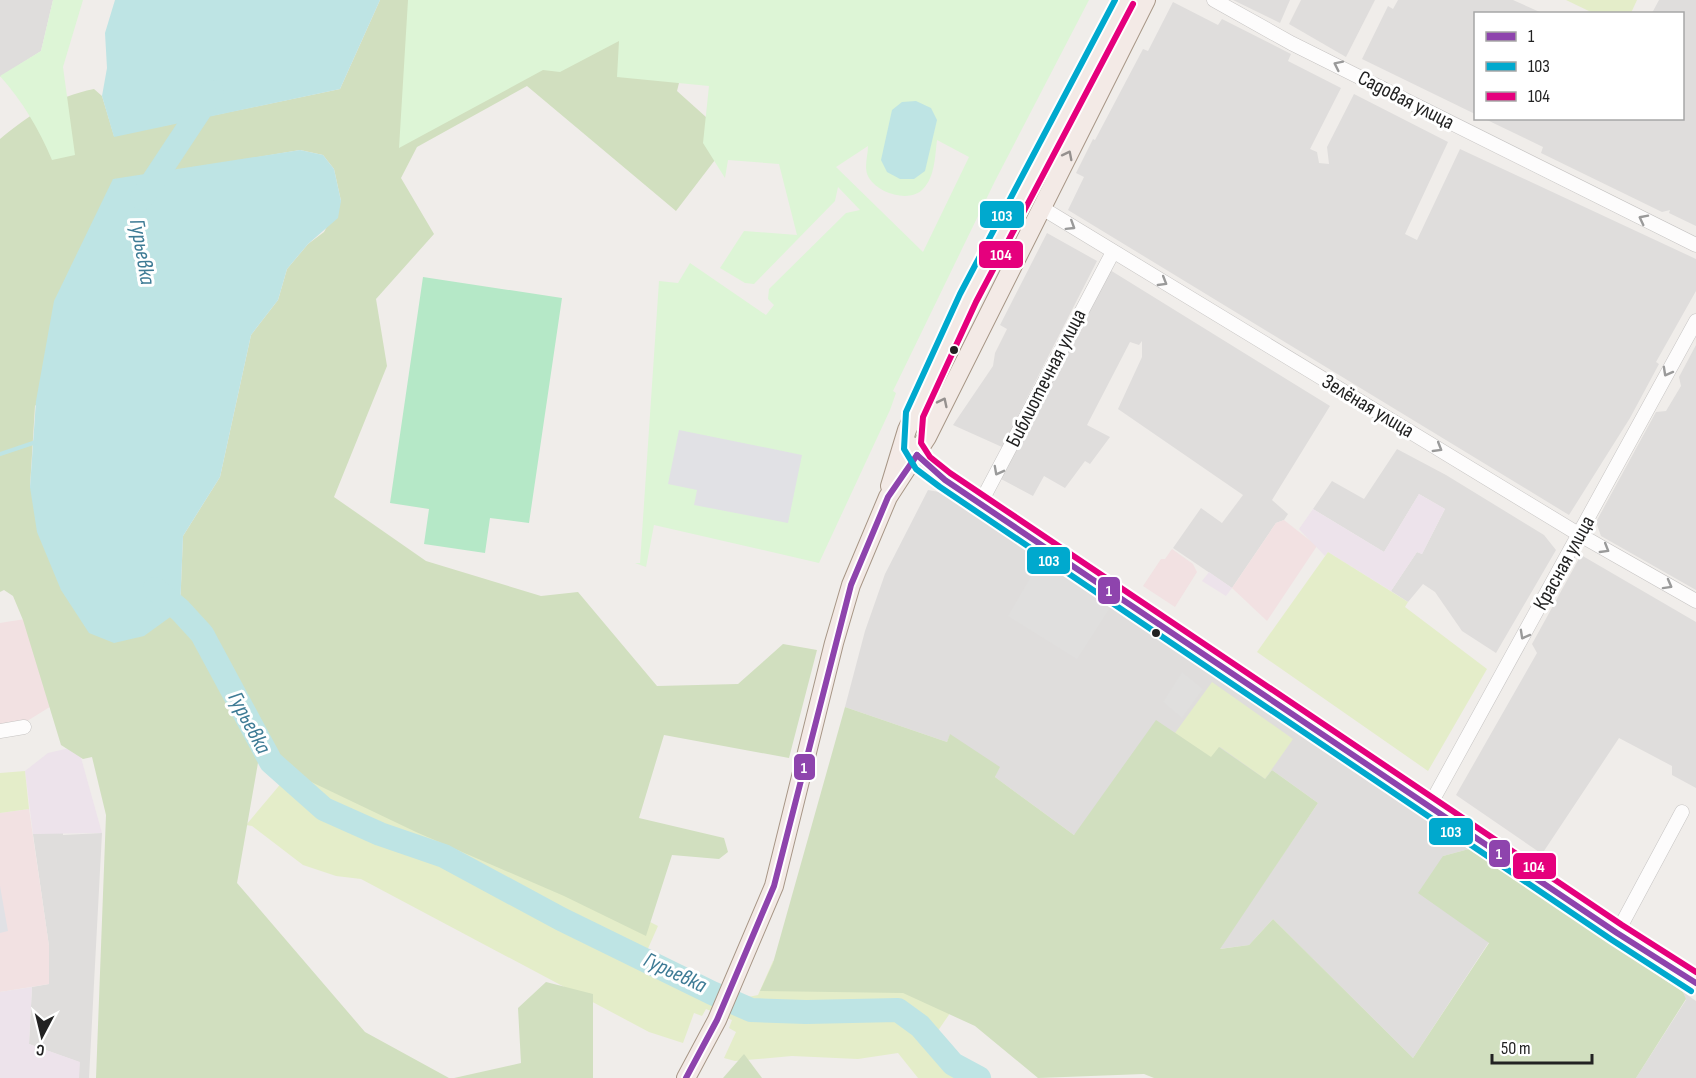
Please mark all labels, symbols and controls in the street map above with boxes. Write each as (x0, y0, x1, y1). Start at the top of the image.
legend (1474, 12, 1684, 120)
text: 1 (1528, 26, 1535, 47)
text: 103 (1528, 56, 1550, 77)
one-way arrow (1333, 61, 1344, 73)
street label: Садовая улица (1354, 65, 1458, 135)
text: 104 (1528, 86, 1550, 107)
one-way arrow (1061, 151, 1072, 162)
line badge: 103 (979, 200, 1025, 229)
text: 103 (991, 207, 1013, 226)
one-way arrow (1639, 215, 1650, 226)
water label: Гурьевка (123, 217, 161, 287)
one-way arrow (1065, 218, 1075, 230)
line badge: 104 (978, 240, 1024, 269)
text: 104 (990, 246, 1012, 265)
one-way arrow (1157, 275, 1167, 287)
street label: Библиотечная улица (1001, 305, 1091, 451)
unlabelled marker (948, 344, 960, 356)
one-way arrow (1663, 366, 1674, 376)
street label: Зелёная улица (1317, 369, 1419, 443)
one-way arrow (936, 398, 948, 409)
one-way arrow (1432, 441, 1442, 453)
one-way arrow (994, 465, 1005, 475)
street label: Красная улица (1528, 512, 1600, 614)
one-way arrow (1599, 542, 1609, 553)
line badge: 103 (1026, 546, 1071, 575)
text: 103 (1038, 552, 1060, 571)
line badge: 1 (1097, 576, 1121, 605)
one-way arrow (1662, 578, 1672, 589)
text: 1 (1106, 582, 1113, 601)
unlabelled marker (1150, 627, 1162, 639)
one-way arrow (1520, 629, 1531, 640)
water label: Гурьевка (221, 687, 277, 759)
line badge: 1 (793, 753, 816, 781)
text: 1 (801, 759, 808, 778)
line badge: 103 (1428, 817, 1474, 846)
text: 103 (1440, 823, 1462, 842)
line badge: 1 (1488, 839, 1511, 868)
text: 1 (1496, 845, 1503, 864)
line badge: 104 (1512, 852, 1557, 880)
text: 104 (1523, 858, 1545, 877)
water label: Гурьевка (639, 947, 711, 999)
north arrow (12, 1006, 72, 1066)
scale bar (1492, 1027, 1592, 1065)
text: 50 m (1501, 1038, 1531, 1059)
text: С (35, 1039, 46, 1059)

